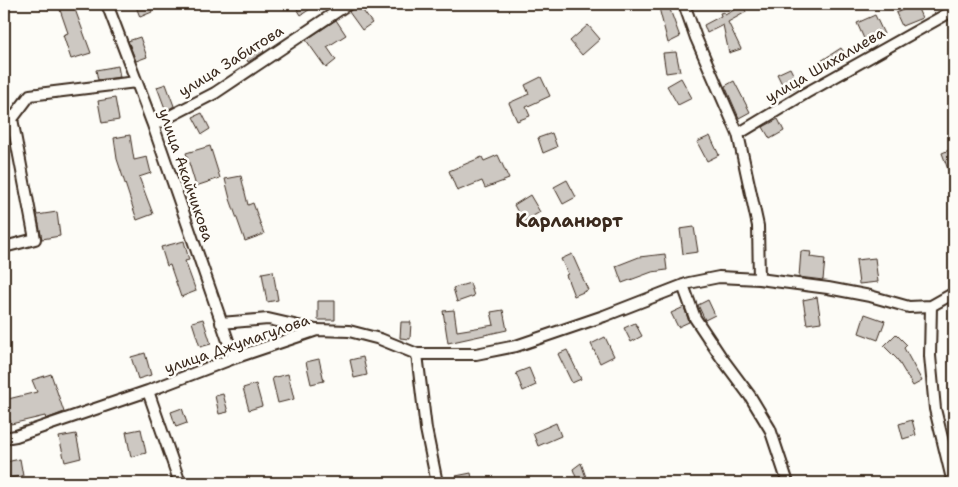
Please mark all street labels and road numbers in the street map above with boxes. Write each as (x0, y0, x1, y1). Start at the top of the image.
street label: улица Забитова (175, 20, 288, 101)
street label: улица Шихалиева (761, 22, 889, 107)
street label: улица Акайчикова (154, 106, 218, 245)
street label: улица Джумагулова (162, 310, 313, 378)

